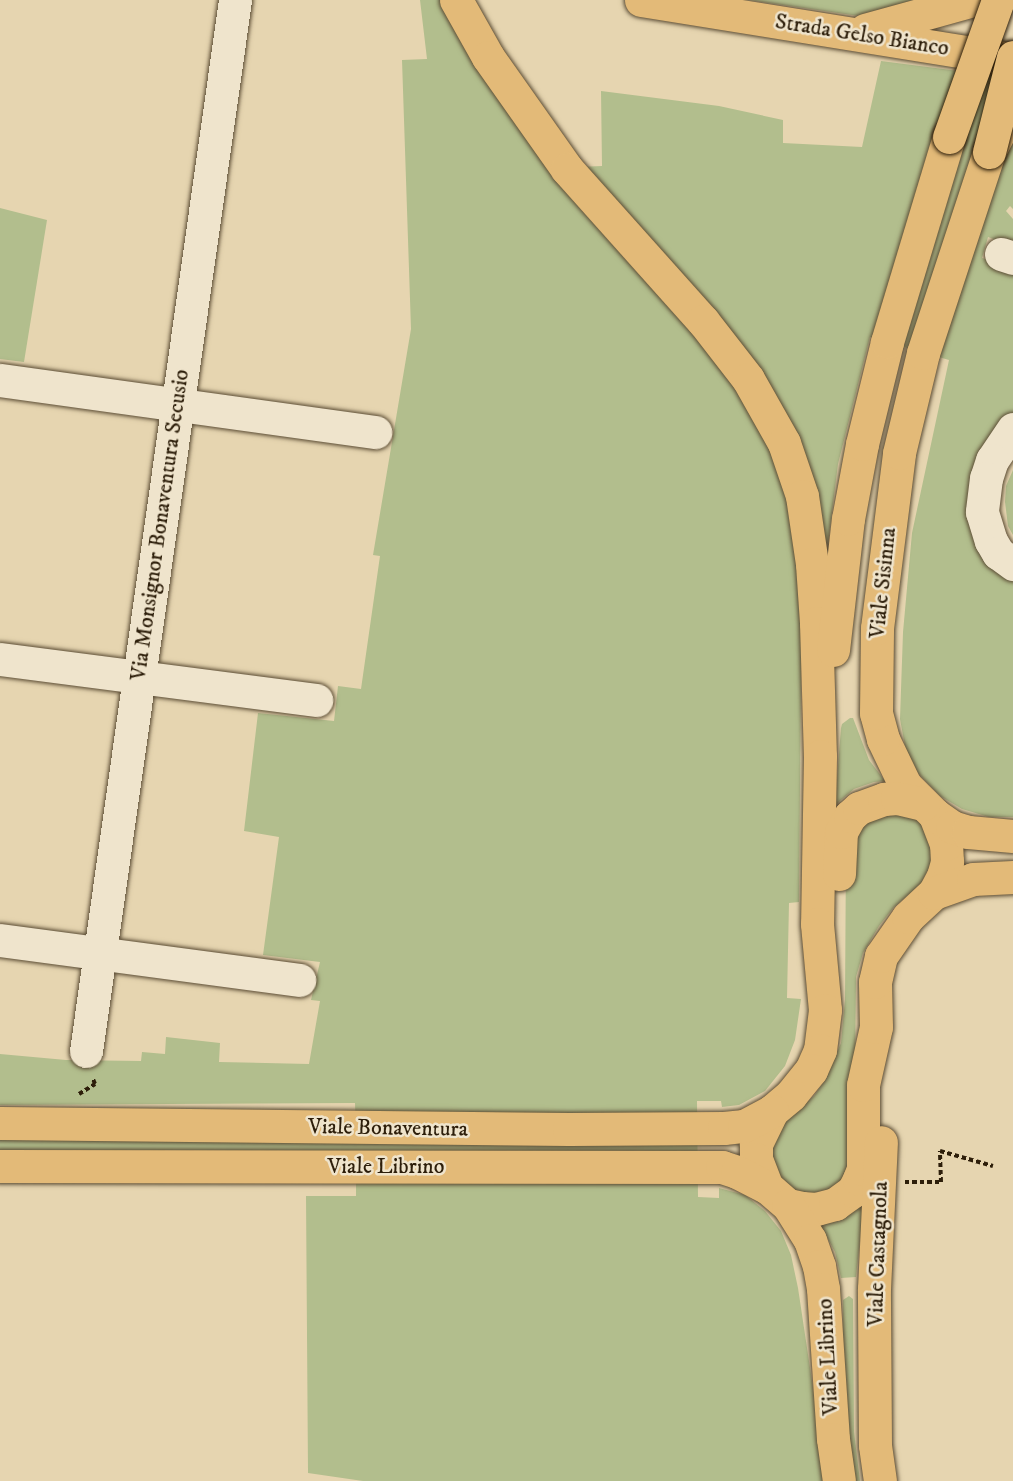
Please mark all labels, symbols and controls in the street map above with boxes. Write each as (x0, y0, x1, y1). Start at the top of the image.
street label: Strada Gelso Bianco (773, 8, 951, 62)
street label: Via Monsignor Bonaventura Secusio (125, 368, 195, 682)
street label: Viale Sisinna (864, 526, 902, 640)
street label: Viale Bonaventura (308, 1113, 468, 1143)
street label: Viale Librino (328, 1154, 444, 1180)
street label: Viale Castagnola (862, 1181, 894, 1327)
street label: Viale Librino (812, 1298, 844, 1416)

